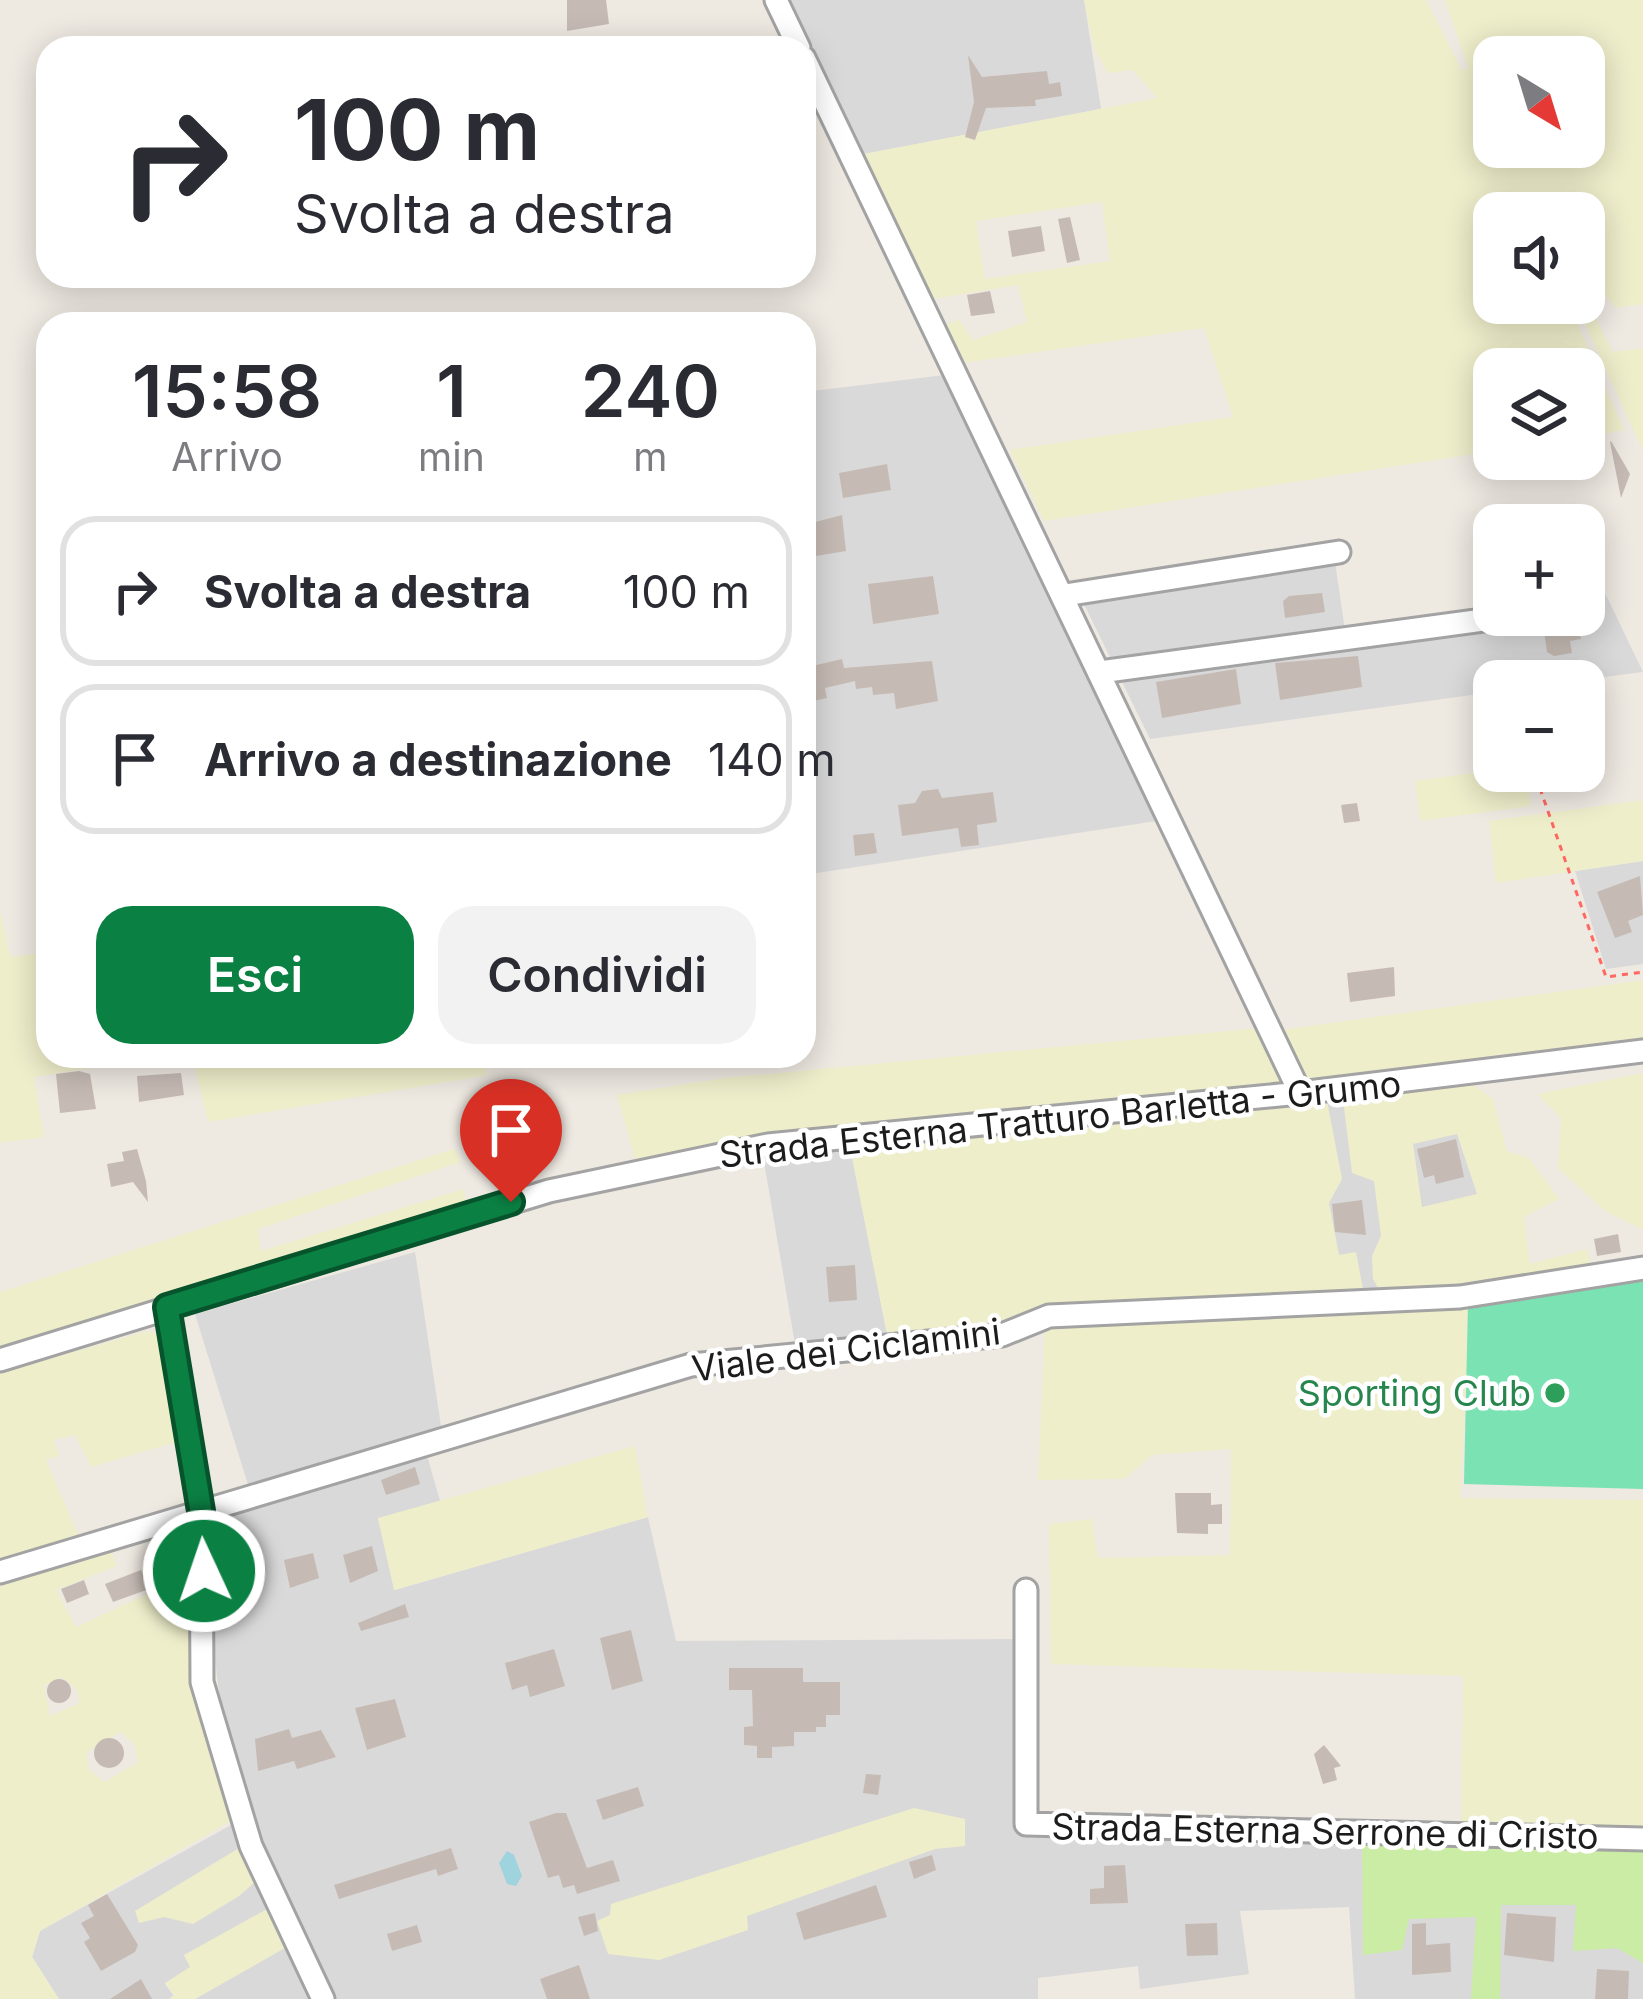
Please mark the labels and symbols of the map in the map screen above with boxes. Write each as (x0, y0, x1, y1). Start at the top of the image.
north arrow (1473, 36, 1605, 168)
street label: Strada Esterna Tratturo Barletta - Grumo (717, 1061, 1403, 1177)
pin (460, 1079, 562, 1202)
street label: Viale dei Ciclamini (689, 1309, 1003, 1391)
place label: Sporting Club (1298, 1371, 1531, 1415)
marker: Sporting Club (1542, 1380, 1568, 1406)
position arrow (141, 1508, 267, 1634)
street label: Strada Esterna Serrone di Cristo (1051, 1804, 1599, 1858)

